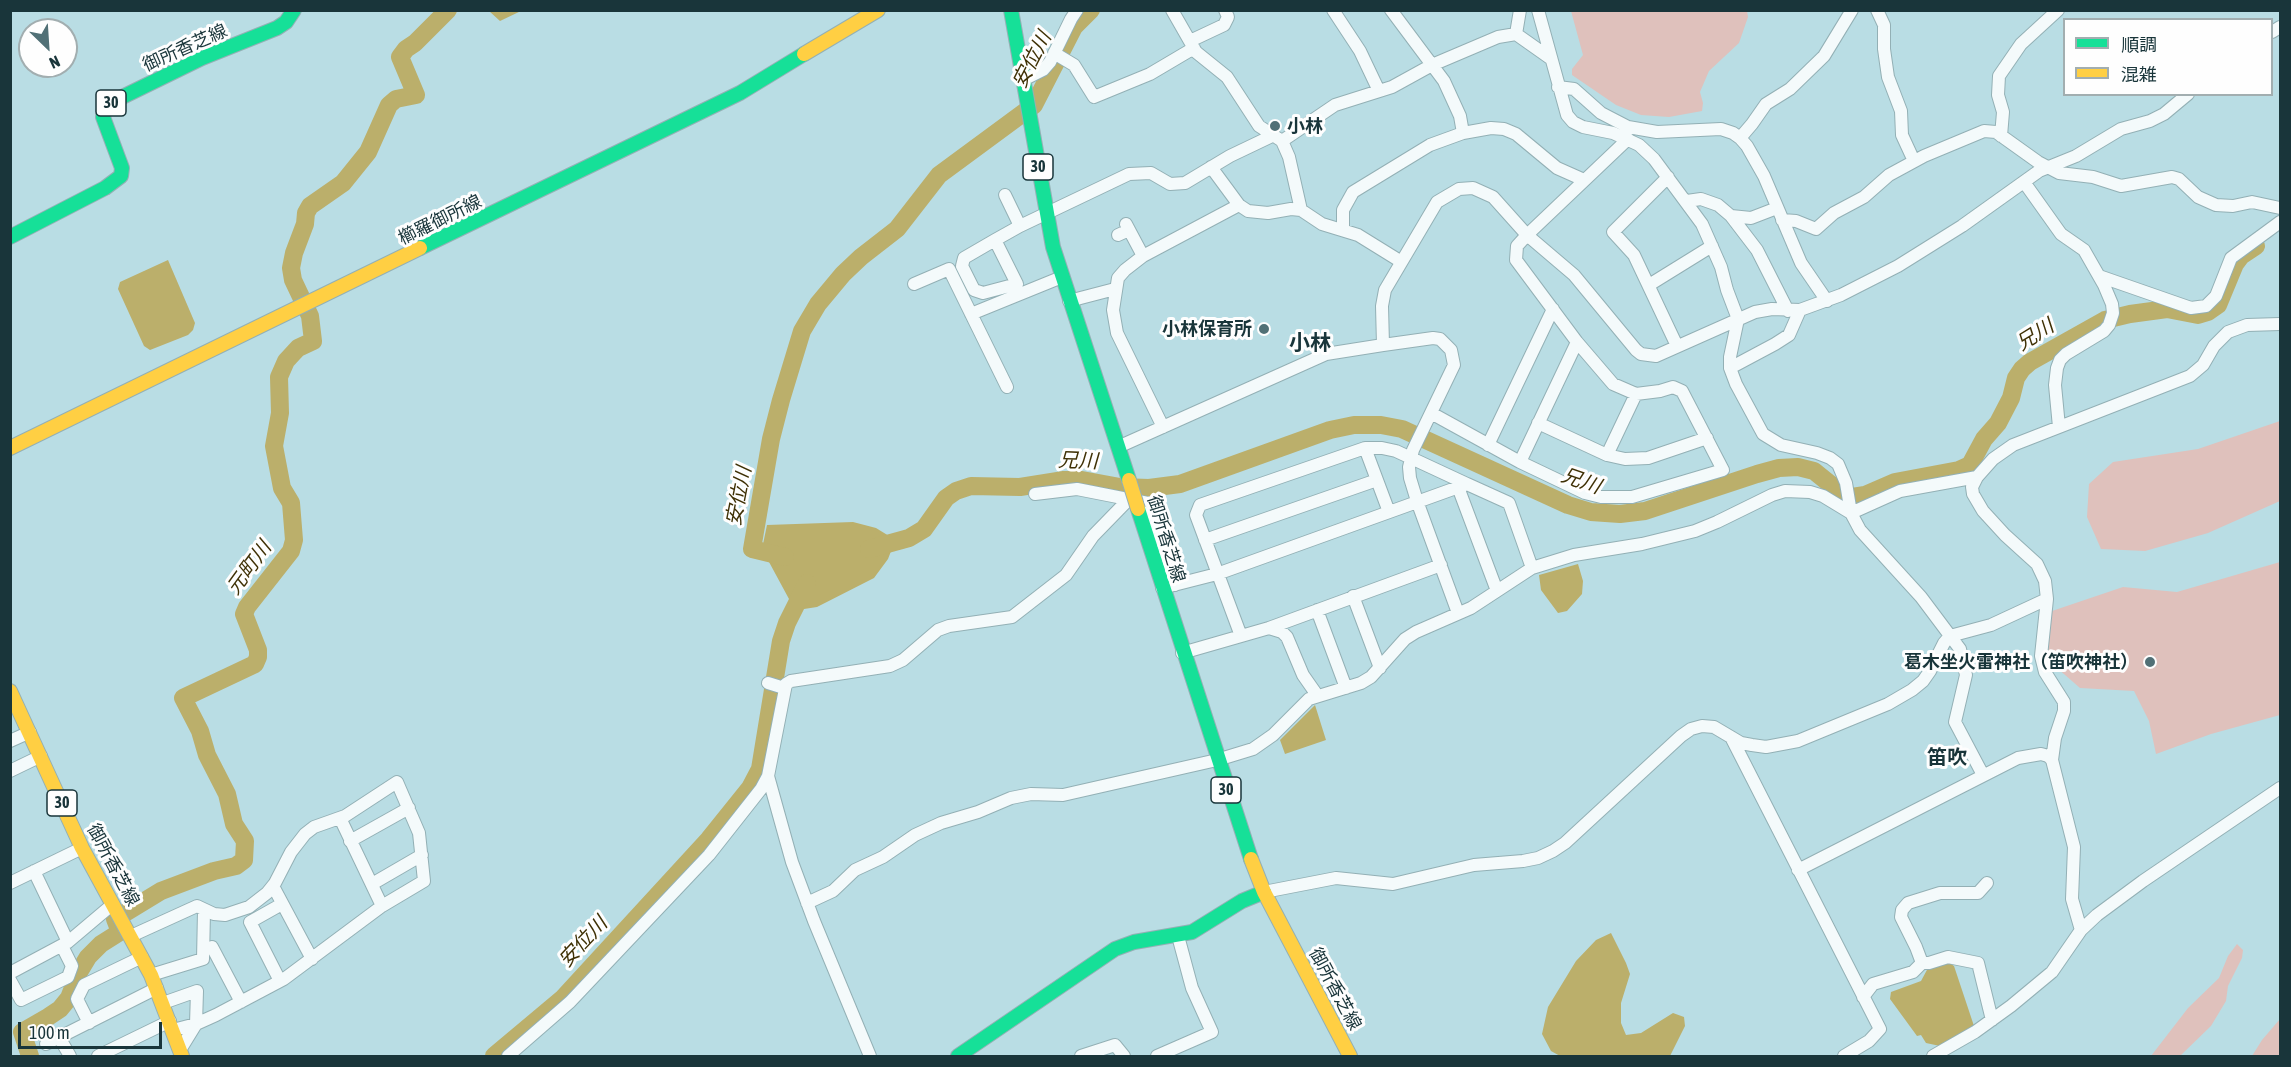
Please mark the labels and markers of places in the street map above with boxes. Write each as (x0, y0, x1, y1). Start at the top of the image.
place label: 小林 (1287, 115, 1323, 137)
marker: 小林 (1268, 119, 1282, 133)
place label: 小林保育所 (1162, 318, 1252, 340)
marker: 小林保育所 (1257, 322, 1271, 336)
place label: 葛木坐火雷神社（笛吹神社） (1904, 651, 2138, 673)
marker: 葛木坐火雷神社（笛吹神社） (2143, 655, 2157, 669)

